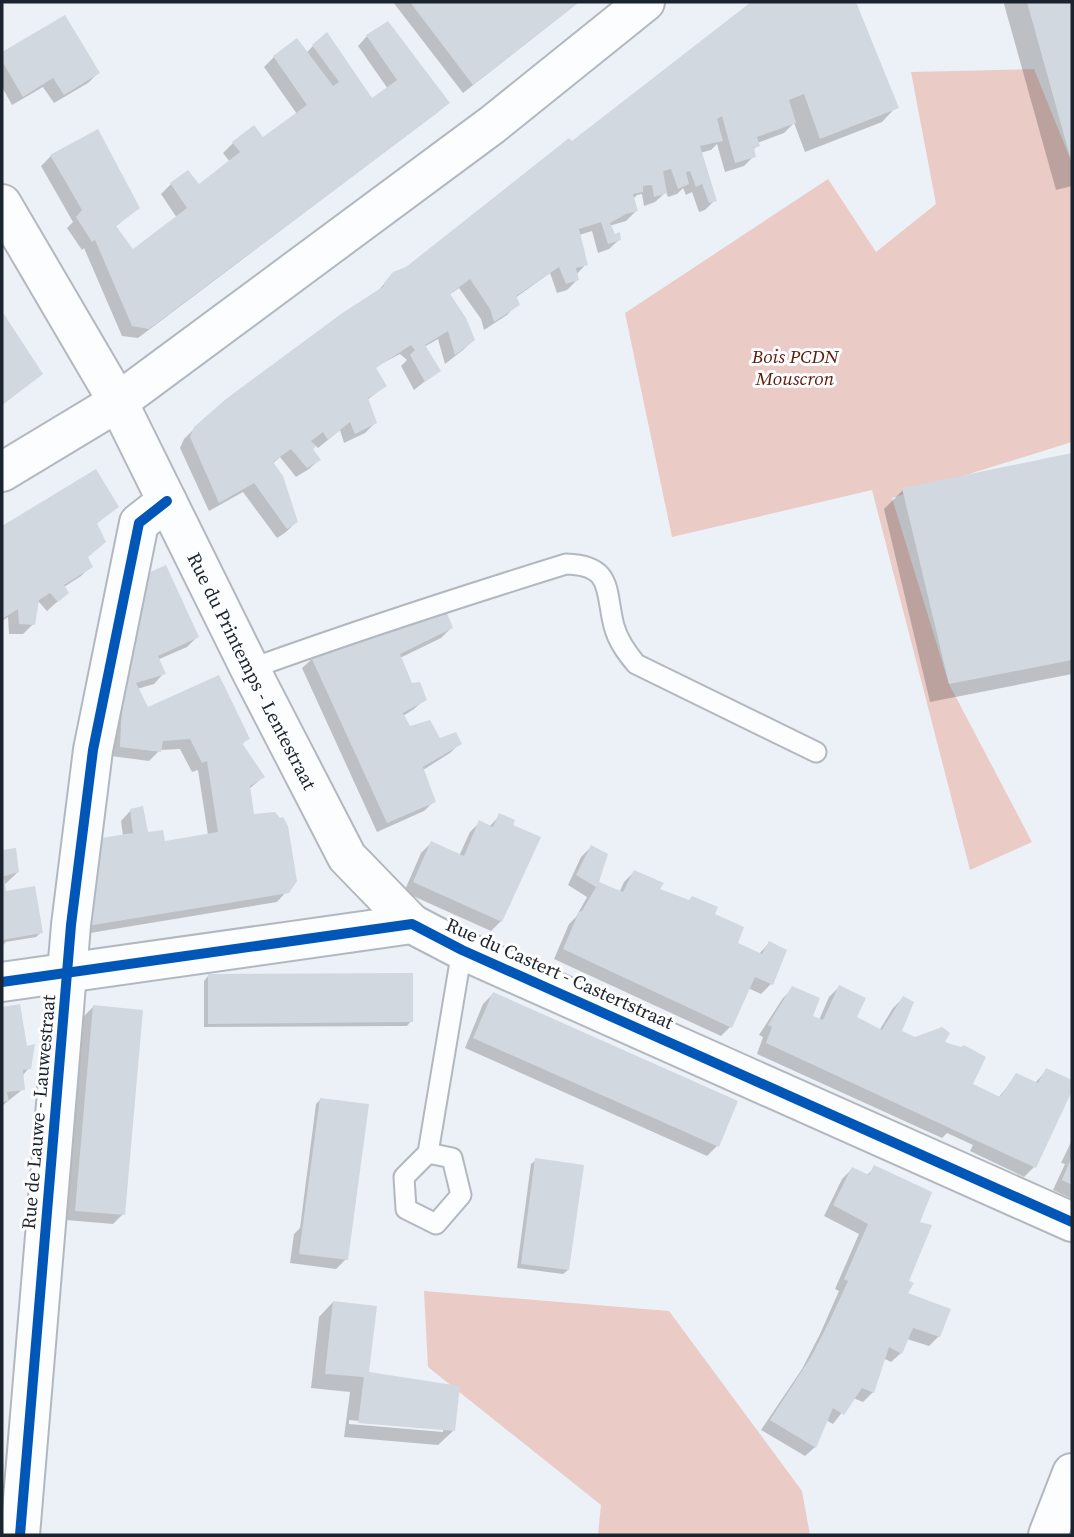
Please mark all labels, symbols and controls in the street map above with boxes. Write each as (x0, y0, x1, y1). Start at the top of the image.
park label: Bois PCDN Mouscron (751, 343, 840, 391)
street label: Rue du Printemps - Lentestraat (181, 548, 323, 795)
street label: Rue du Castert - Castertstraat (442, 911, 679, 1035)
street label: Rue de Lauwe - Lauwestraat (15, 993, 61, 1231)

